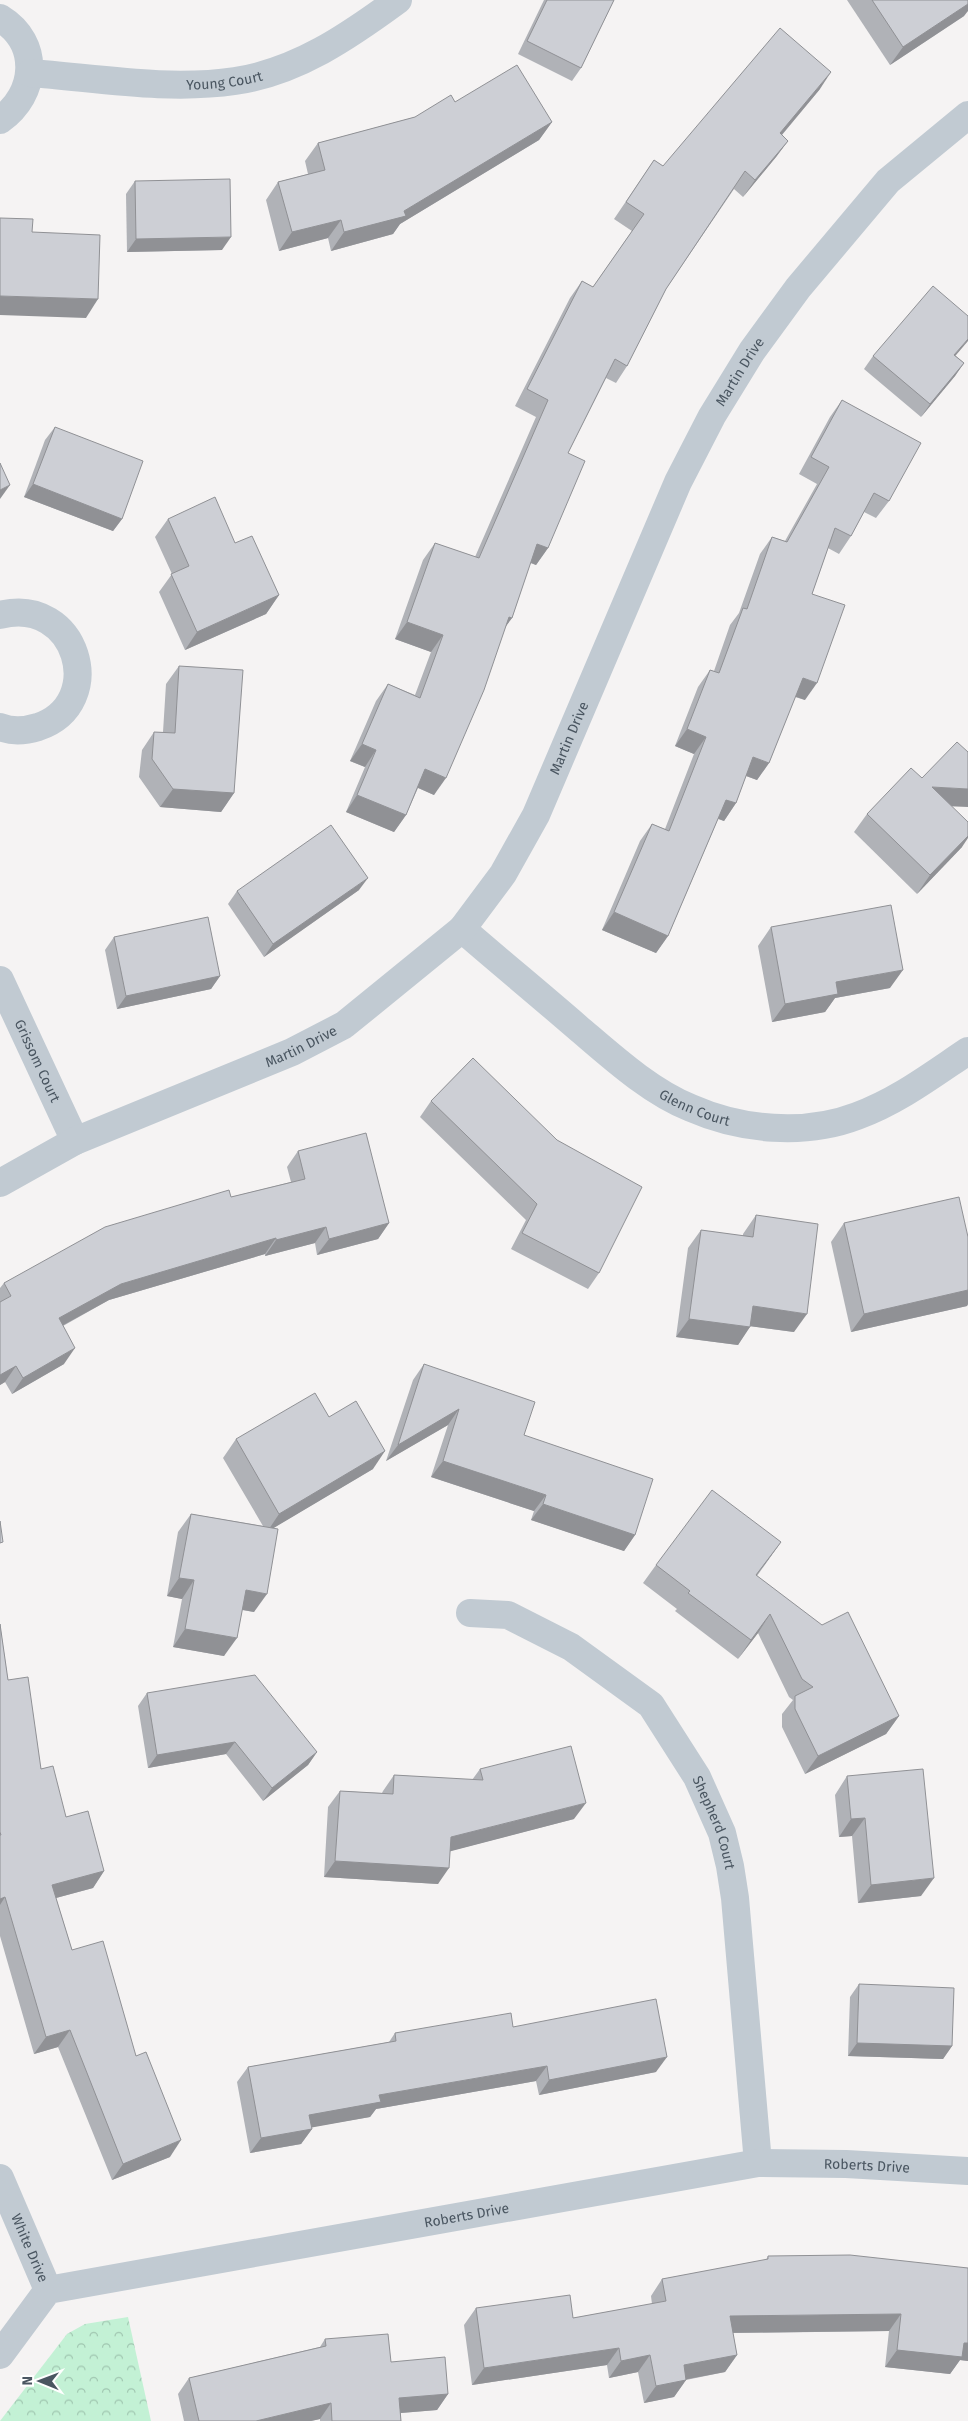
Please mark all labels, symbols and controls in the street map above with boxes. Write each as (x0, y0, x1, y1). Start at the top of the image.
street label: Young Court (186, 67, 265, 94)
street label: Martin Drive (712, 334, 768, 409)
street label: Martin Drive (546, 699, 592, 777)
street label: Grissom Court (11, 1017, 64, 1106)
street label: Martin Drive (263, 1022, 340, 1071)
street label: Glenn Court (656, 1086, 733, 1130)
street label: Shepherd Court (689, 1773, 739, 1872)
street label: Roberts Drive (824, 2156, 910, 2177)
street label: Roberts Drive (423, 2200, 510, 2232)
street label: White Drive (7, 2211, 52, 2285)
north arrow (15, 2356, 65, 2406)
text: N (19, 2376, 36, 2386)

